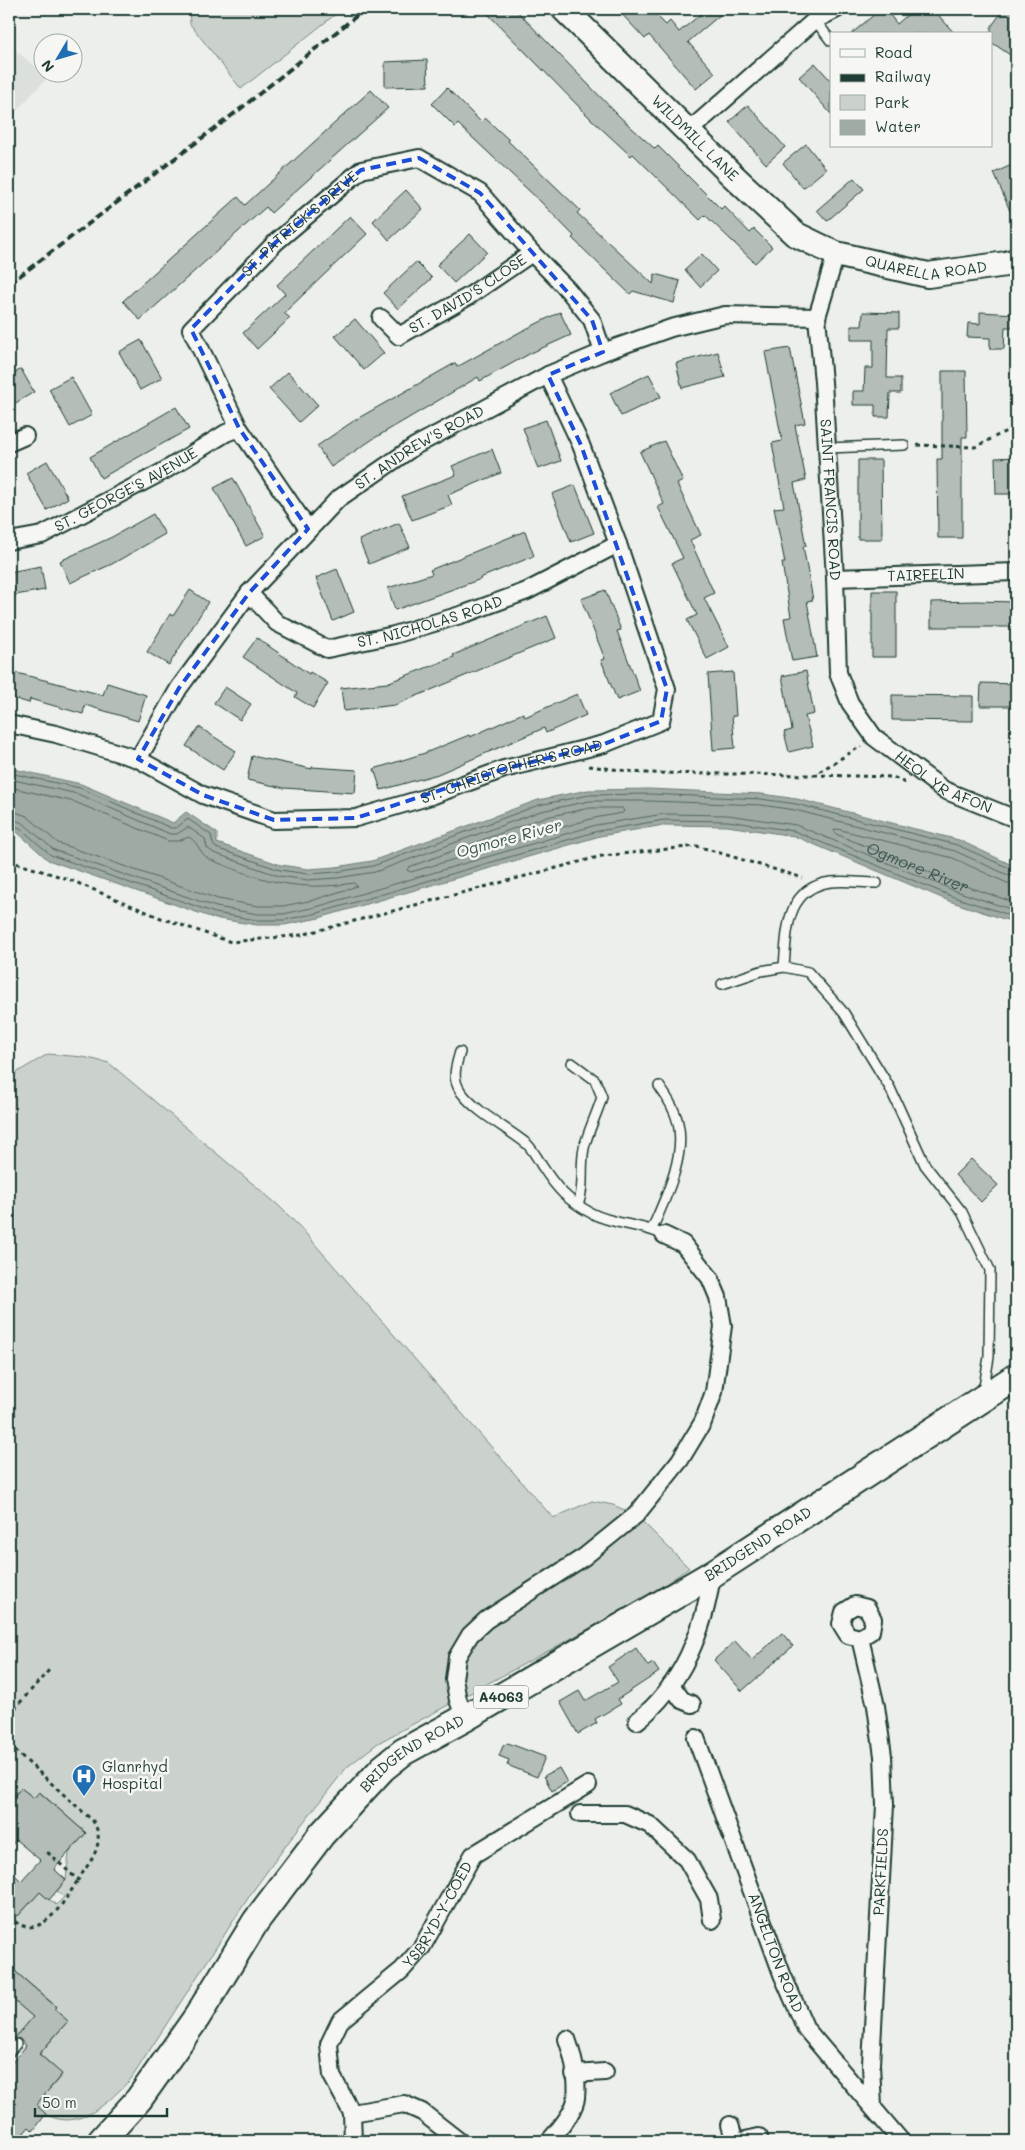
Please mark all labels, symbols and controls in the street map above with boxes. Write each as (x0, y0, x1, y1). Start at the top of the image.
north arrow (32, 32, 82, 82)
legend (830, 32, 992, 148)
text: Road (875, 42, 912, 62)
text: N (37, 56, 58, 76)
text: Railway (875, 66, 931, 86)
street label: WILDMILL LANE (648, 90, 744, 185)
text: Park (875, 92, 909, 112)
text: Water (875, 116, 921, 136)
street label: ST. PATRICK'S DRIVE (237, 165, 362, 281)
street label: ST. DAVID'S CLOSE (405, 249, 530, 337)
street label: QUARELLA ROAD (863, 250, 988, 284)
street label: ST. ANDREW'S ROAD (350, 400, 487, 494)
street label: SAINT FRANCIS ROAD (816, 418, 846, 581)
street label: ST. GEORGE'S AVENUE (51, 442, 201, 536)
street label: TAIRFELIN (887, 563, 965, 585)
street label: ST. NICHOLAS ROAD (355, 590, 505, 651)
street label: ST. CHRISTOPHER'S ROAD (418, 734, 604, 808)
street label: HEOL YR AFON (891, 746, 995, 817)
water label: Ogmore River (454, 813, 564, 862)
water label: Ogmore River (863, 837, 972, 897)
street label: BRIDGEND ROAD (700, 1501, 815, 1585)
road number: A4063 (474, 1685, 528, 1708)
street label: BRIDGEND ROAD (355, 1709, 467, 1796)
place label: Glanrhyd Hospital (102, 1756, 168, 1793)
hospital icon: Glanrhyd Hospital (71, 1763, 97, 1797)
street label: PARKFIELDS (868, 1828, 892, 1916)
street label: YSBRYD-Y-COED (397, 1857, 477, 1972)
street label: ANGELTON ROAD (744, 1890, 809, 2016)
scale bar (35, 2085, 168, 2117)
text: 50 m (42, 2092, 77, 2112)

